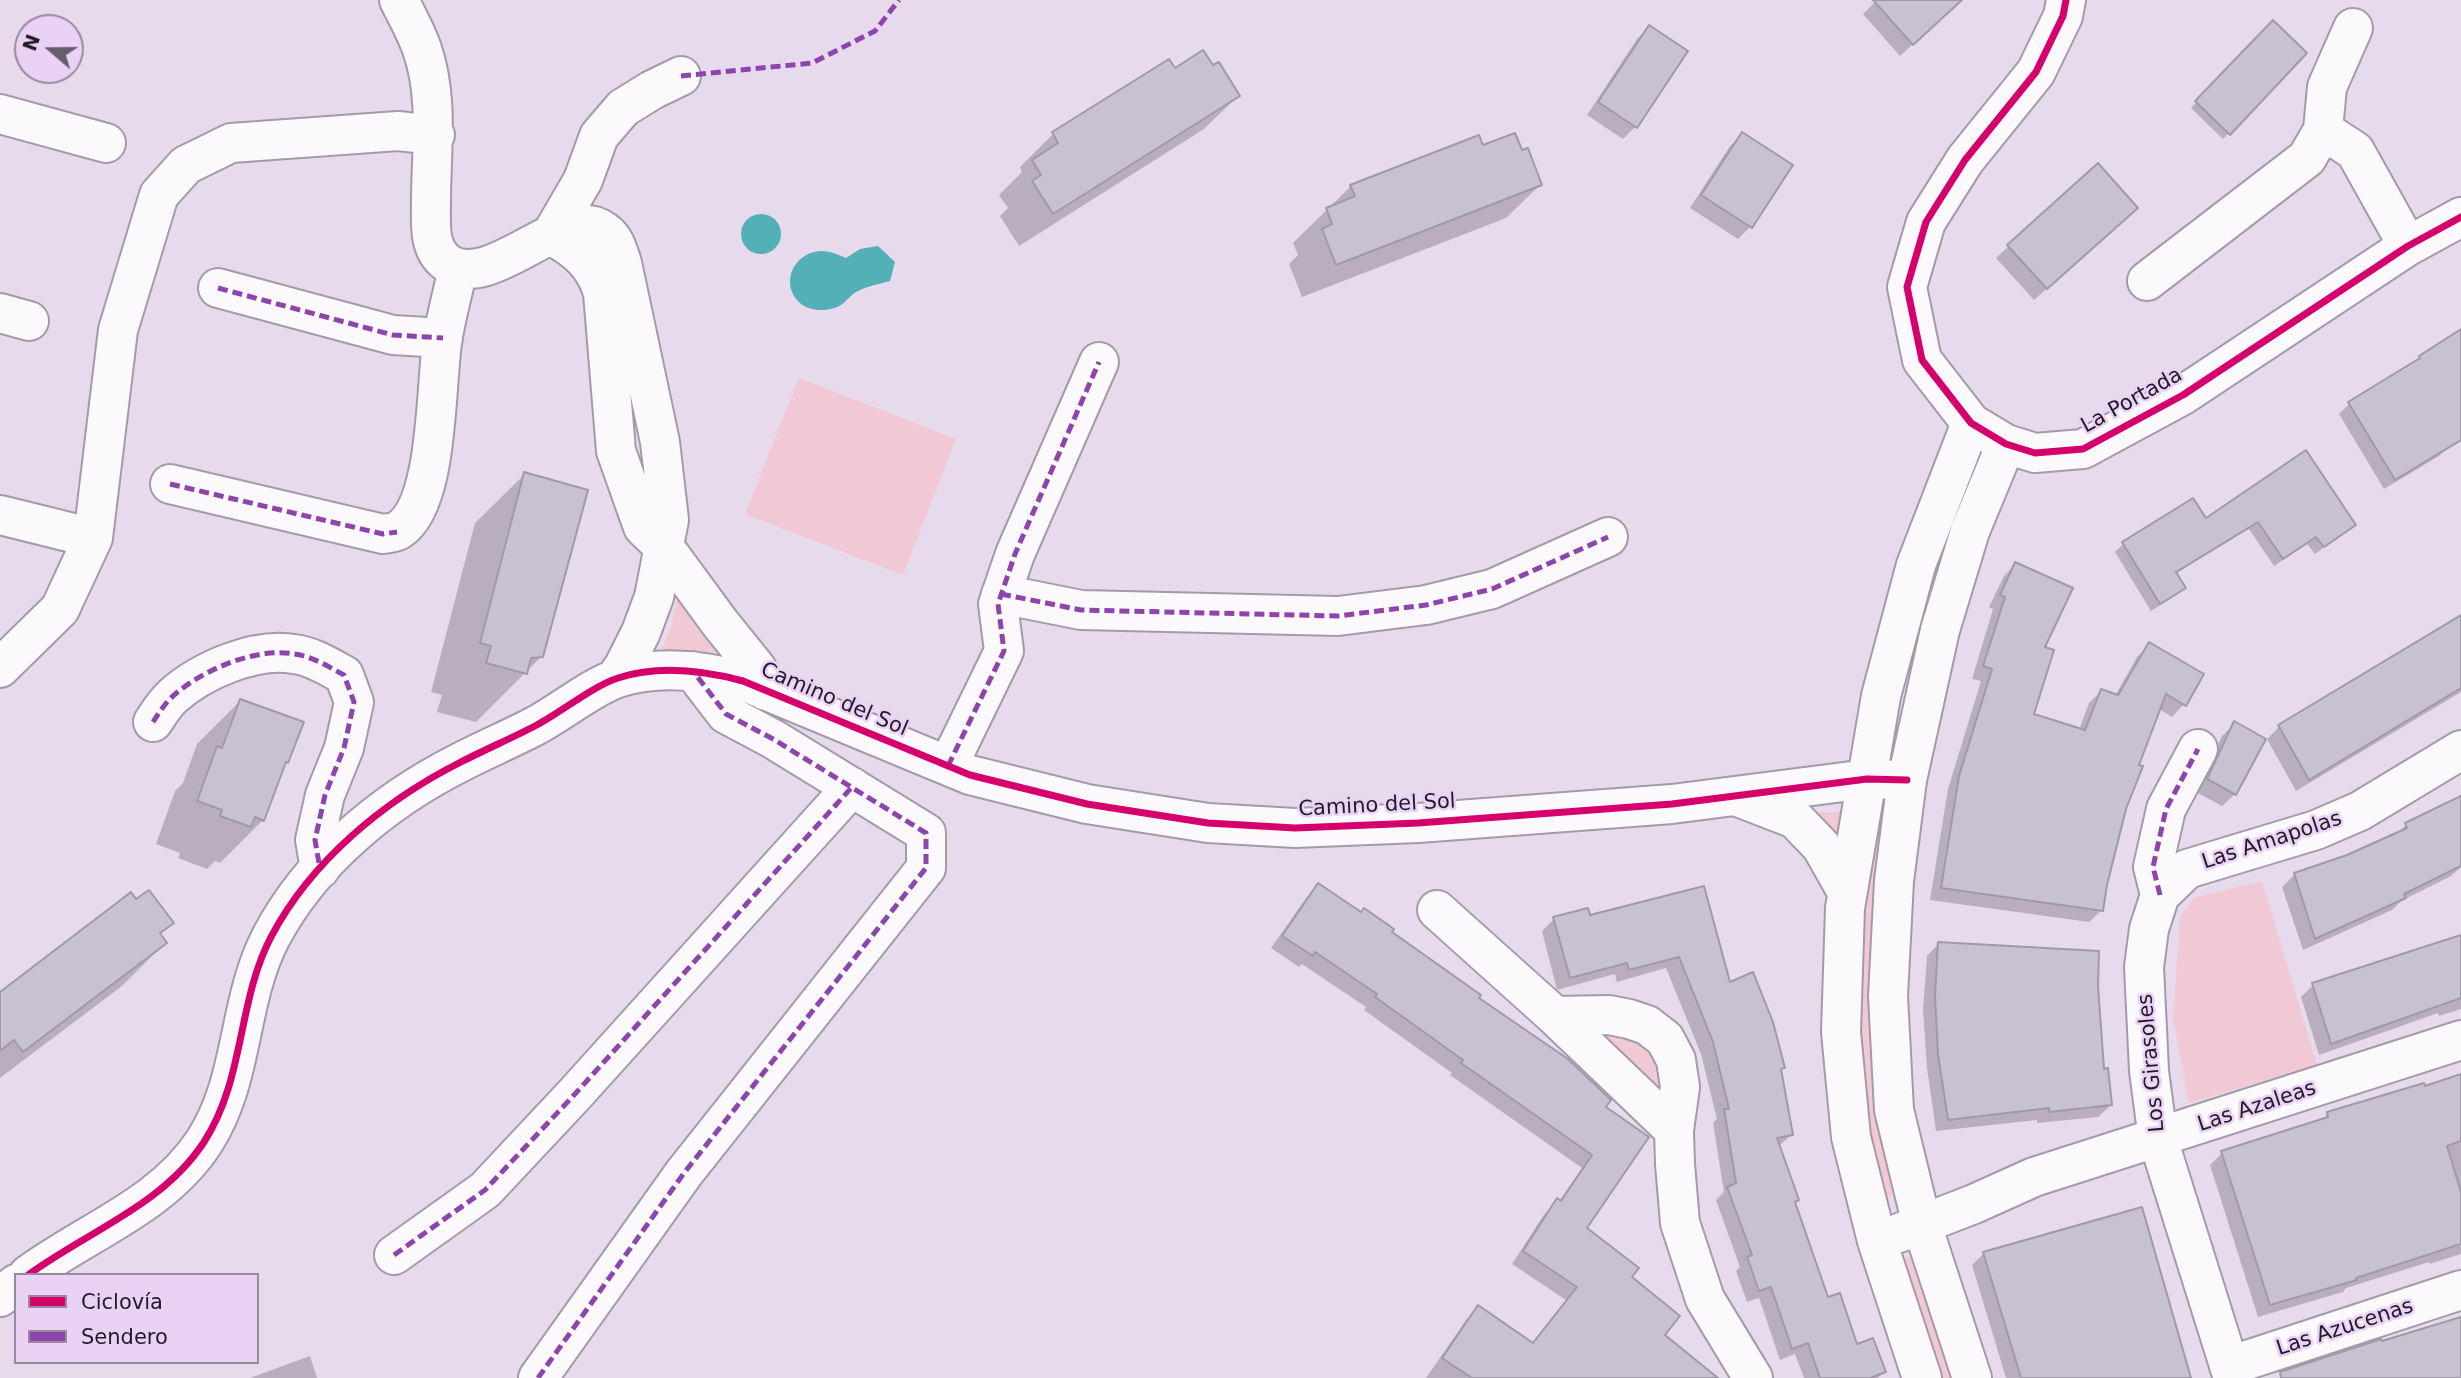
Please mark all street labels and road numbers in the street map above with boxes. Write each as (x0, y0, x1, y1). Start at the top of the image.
street label: La Portada (2077, 363, 2187, 439)
street label: Camino del Sol (757, 658, 911, 742)
street label: Camino del Sol (1298, 789, 1456, 823)
street label: Las Amapolas (2199, 807, 2345, 875)
street label: Los Girasoles (2133, 993, 2171, 1133)
street label: Las Azaleas (2195, 1076, 2319, 1138)
street label: Las Azucenas (2273, 1294, 2417, 1362)

